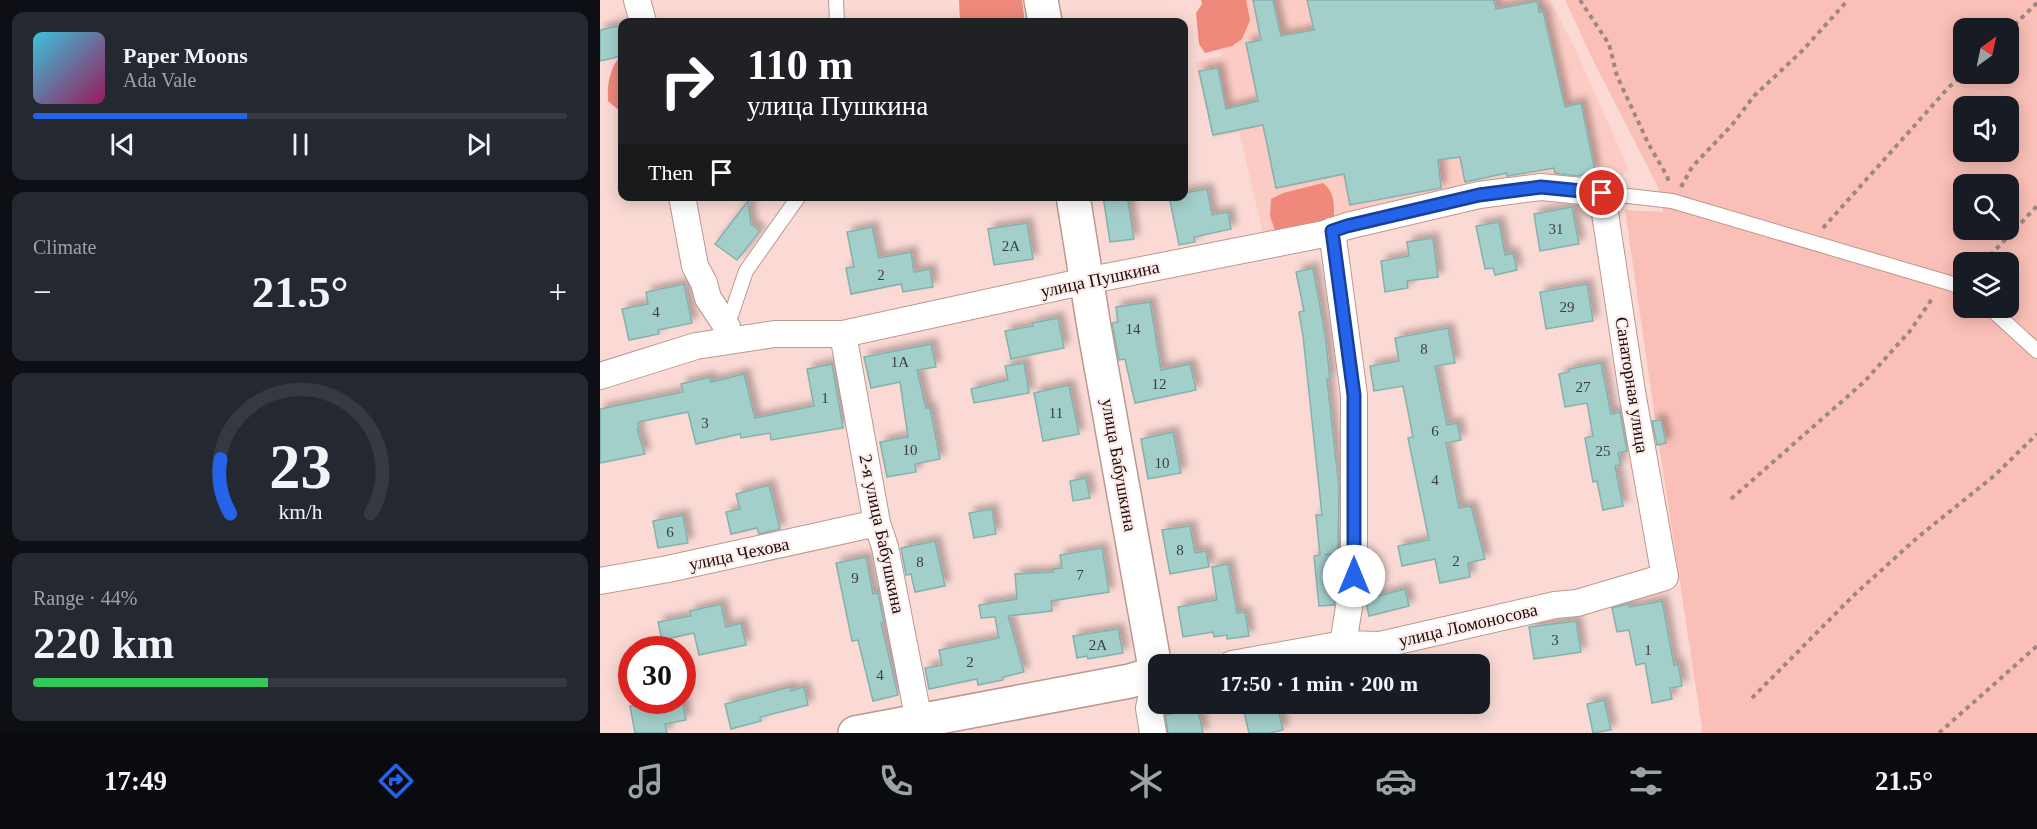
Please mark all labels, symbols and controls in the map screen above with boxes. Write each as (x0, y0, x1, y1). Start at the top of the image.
north arrow (1953, 18, 2019, 84)
map controls (1953, 18, 2019, 318)
icon: right (648, 42, 726, 120)
text: 110 m (747, 42, 853, 88)
text: Paper Moons (123, 43, 248, 68)
text: Ada Vale (123, 69, 197, 91)
text: улица Пушкина (747, 91, 928, 121)
button: sound (1953, 96, 2019, 162)
icon: previous (106, 128, 139, 161)
icon: pause (284, 128, 317, 161)
icon: next (462, 128, 495, 161)
icon: arrive (705, 156, 738, 189)
text: Then (648, 160, 693, 185)
pin (1576, 167, 1627, 218)
button: search (1953, 174, 2019, 240)
icon: arrive (1585, 176, 1618, 209)
house number: 31 (1549, 221, 1564, 237)
text: Climate (33, 236, 96, 258)
house number: 2А (1002, 238, 1020, 254)
button: layers (1953, 252, 2019, 318)
street label: улица Пушкина (1039, 257, 1161, 301)
text: 21.5° (252, 267, 348, 317)
house number: 2 (877, 267, 885, 283)
text: − (33, 274, 52, 310)
text: + (548, 274, 567, 310)
house number: 29 (1560, 299, 1575, 315)
house number: 4 (652, 304, 660, 320)
street label: Санаторная улица (1611, 315, 1653, 455)
house number: 14 (1126, 321, 1141, 337)
house number: 8 (1420, 341, 1428, 357)
house number: 1А (891, 354, 909, 370)
house number: 12 (1152, 376, 1167, 392)
house number: 27 (1576, 379, 1591, 395)
house number: 1 (821, 390, 829, 406)
street label: улица Бабушкина (1097, 397, 1141, 533)
house number: 11 (1049, 405, 1063, 421)
house number: 3 (701, 415, 709, 431)
house number: 6 (1431, 423, 1439, 439)
text: 23 (269, 432, 331, 501)
house number: 10 (903, 442, 918, 458)
house number: 25 (1596, 443, 1611, 459)
street label: 2-я улица Бабушкина (855, 452, 909, 616)
house number: 10 (1155, 455, 1170, 471)
house number: 4 (1431, 472, 1439, 488)
text: km/h (278, 500, 322, 524)
house number: 6 (666, 524, 674, 540)
street label: улица Чехова (687, 534, 791, 574)
house number: 8 (1176, 542, 1184, 558)
position arrow (1322, 544, 1386, 608)
house number: 2 (1452, 553, 1460, 569)
house number: 8 (916, 554, 924, 570)
house number: 7 (1076, 567, 1084, 583)
house number: 9 (851, 570, 859, 586)
text: Range · 44% (33, 587, 137, 609)
street label: улица Ломоносова (1397, 599, 1539, 651)
text: 220 km (33, 618, 174, 668)
house number: 3 (1551, 632, 1559, 648)
speed limit sign: 30 (618, 636, 696, 714)
house number: 2А (1089, 637, 1107, 653)
house number: 1 (1644, 642, 1652, 658)
house number: 2 (966, 654, 974, 670)
house number: 4 (876, 667, 884, 683)
text: 17:50 · 1 min · 200 m (1220, 671, 1418, 696)
icon: directions (375, 760, 417, 802)
icon: music (625, 760, 667, 802)
icon: phone (875, 760, 917, 802)
icon: climate (1125, 760, 1167, 802)
icon: car (1375, 760, 1417, 802)
icon: filters (1625, 760, 1667, 802)
text: 17:49 (104, 766, 167, 796)
text: 21.5° (1875, 766, 1933, 796)

